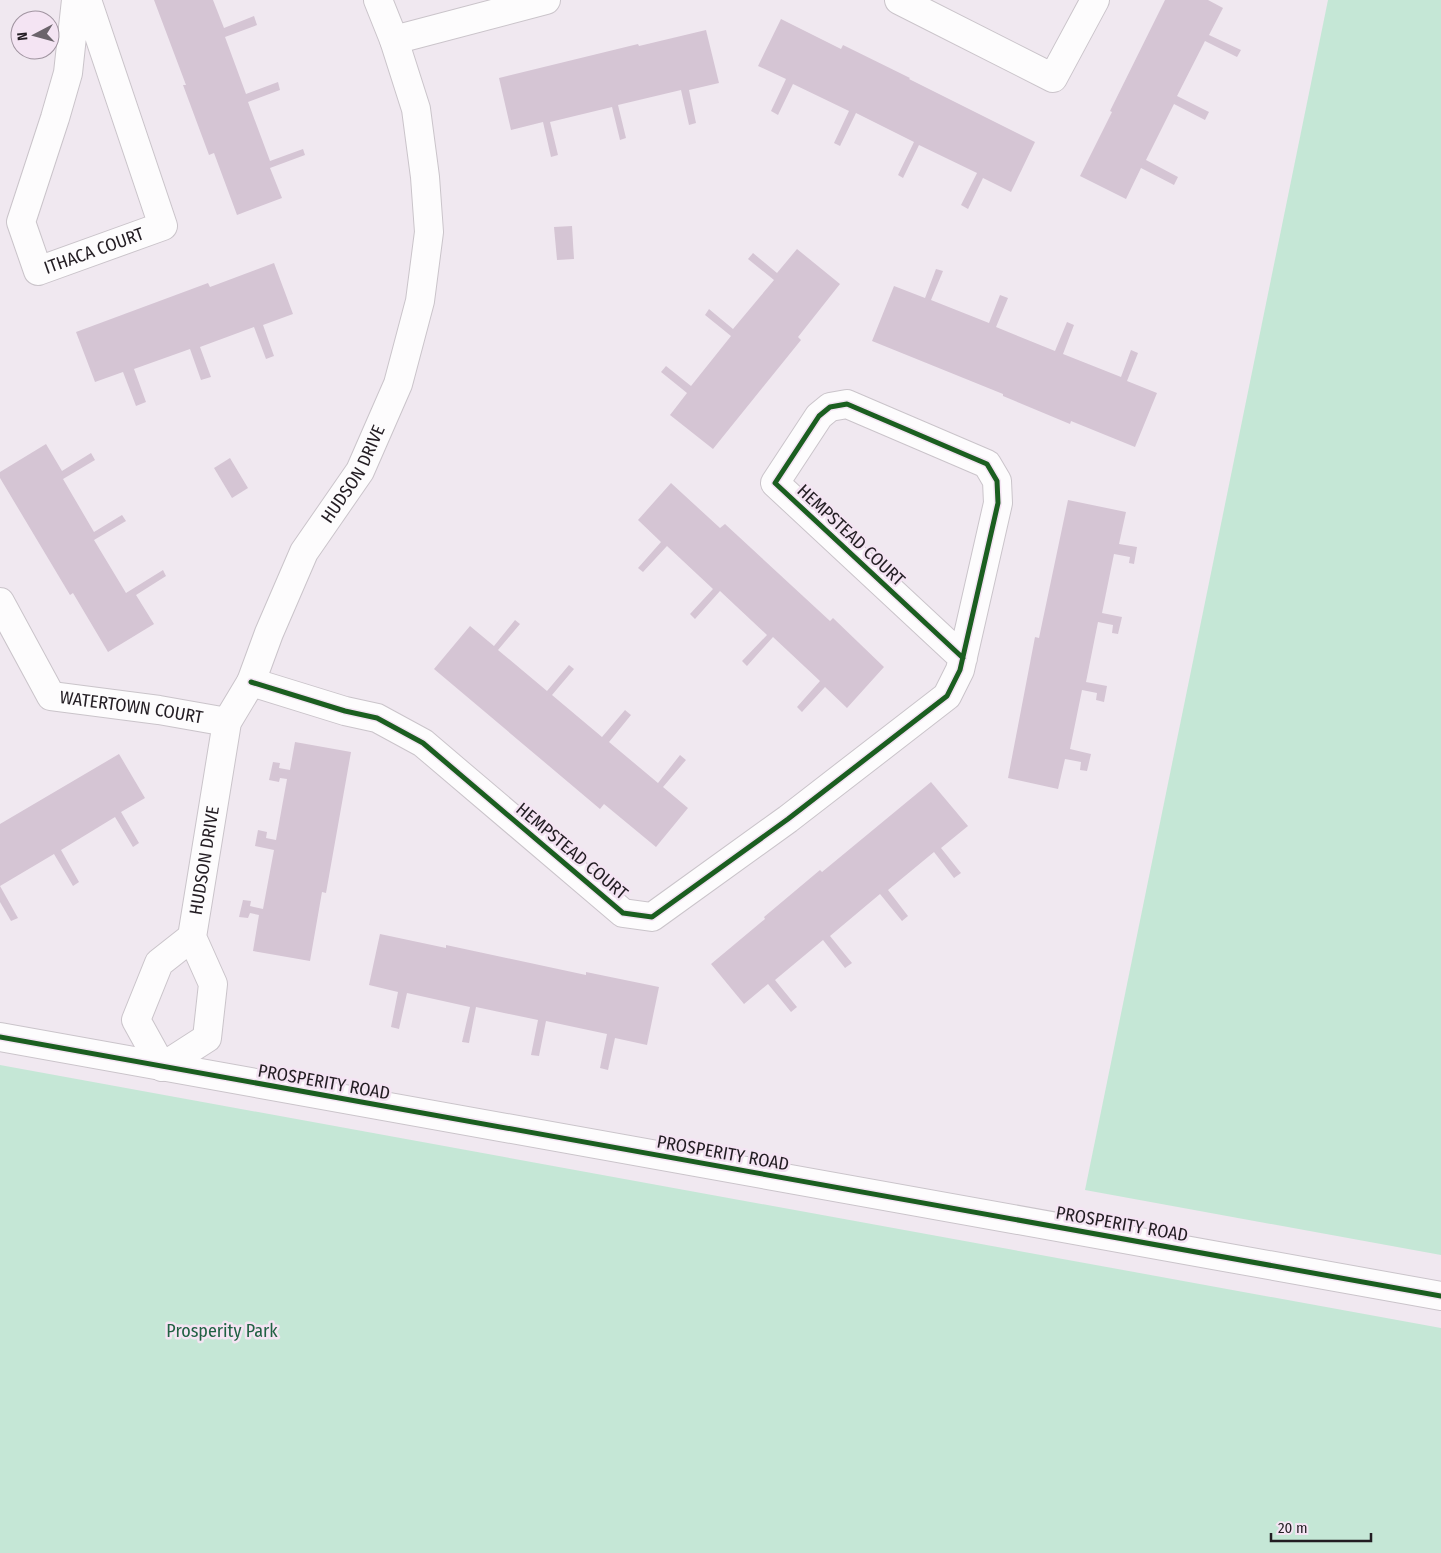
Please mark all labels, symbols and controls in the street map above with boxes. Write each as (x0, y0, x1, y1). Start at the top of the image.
north arrow (10, 10, 60, 60)
text: N (14, 31, 31, 41)
street label: ITHACA COURT (41, 223, 147, 279)
street label: HUDSON DRIVE (316, 422, 390, 527)
street label: HEMPSTEAD COURT (793, 480, 910, 591)
street label: WATERTOWN COURT (58, 686, 205, 729)
street label: HEMPSTEAD COURT (512, 798, 633, 905)
street label: HUDSON DRIVE (185, 804, 224, 917)
street label: PROSPERITY ROAD (256, 1060, 392, 1104)
street label: PROSPERITY ROAD (655, 1131, 791, 1175)
street label: PROSPERITY ROAD (1054, 1202, 1190, 1246)
park label: Prosperity Park (166, 1320, 278, 1342)
scale bar (1271, 1510, 1371, 1542)
text: 20 m (1278, 1519, 1308, 1537)

